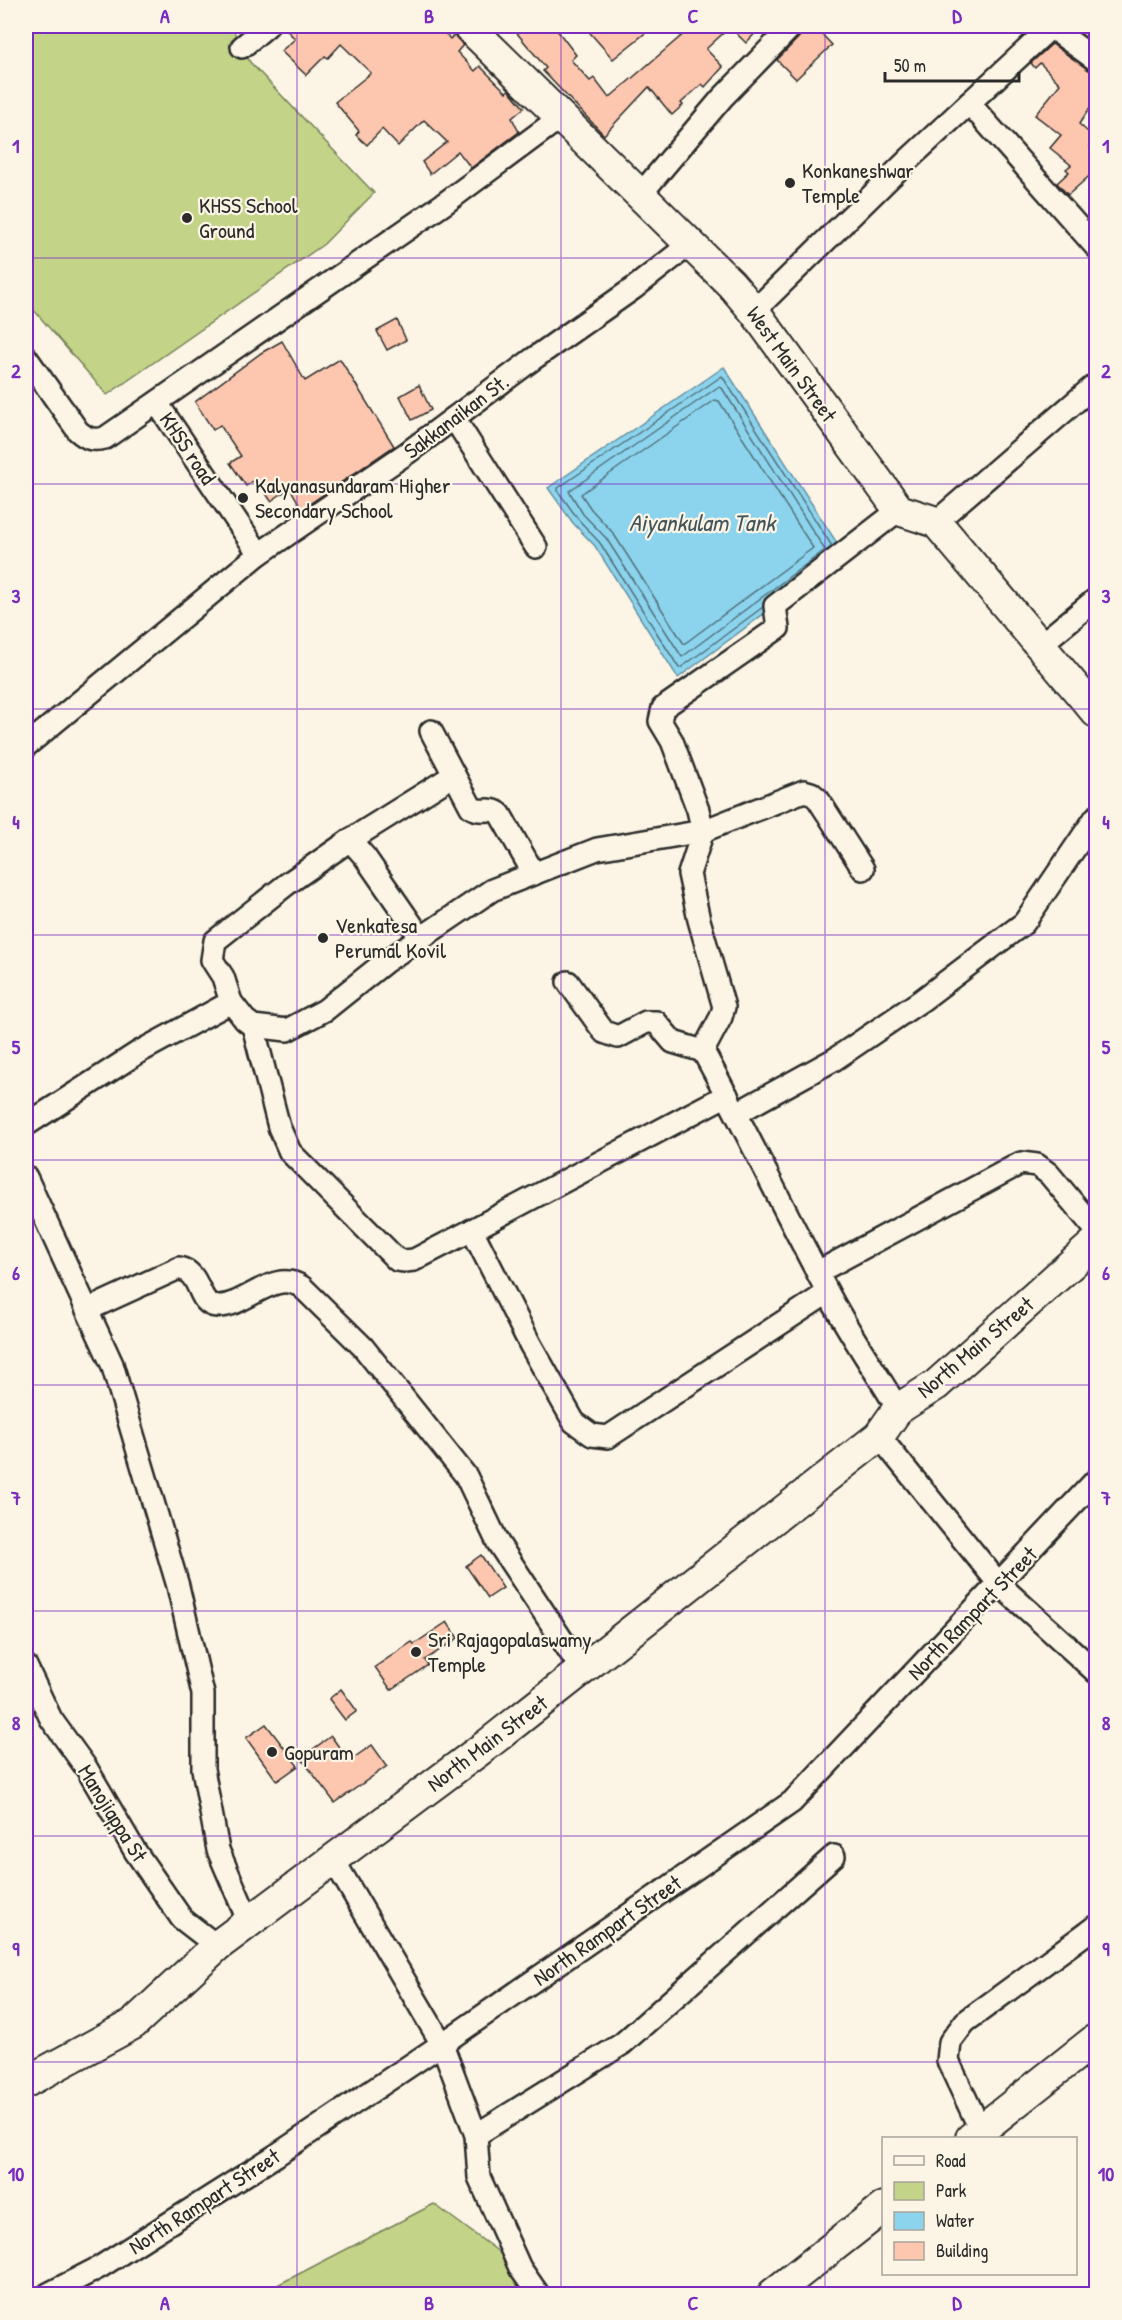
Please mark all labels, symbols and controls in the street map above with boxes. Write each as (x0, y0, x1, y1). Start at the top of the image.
text: A (160, 2, 170, 29)
text: B (424, 2, 434, 29)
text: C (688, 2, 699, 29)
text: D (952, 2, 962, 29)
scale bar (885, 45, 1018, 83)
text: 50 m (894, 53, 926, 78)
text: 1 (12, 132, 20, 159)
text: 1 (1102, 132, 1110, 159)
place label: Konkaneshwar Temple (802, 155, 914, 210)
marker: Konkaneshwar Temple (783, 176, 797, 190)
place label: KHSS School Ground (199, 190, 298, 245)
marker: KHSS School Ground (180, 211, 194, 225)
street label: West Main Street (740, 300, 844, 428)
text: 2 (11, 357, 21, 384)
text: 2 (1101, 357, 1111, 384)
street label: Sakkanaikan St. (397, 367, 515, 465)
street label: KHSS road (153, 406, 223, 491)
place label: Kalyanasundaram Higher Secondary School (255, 470, 451, 525)
marker: Kalyanasundaram Higher Secondary School (236, 491, 250, 505)
water label: Aiyankulam Tank (629, 506, 777, 539)
text: 3 (12, 582, 21, 609)
text: 3 (1102, 582, 1111, 609)
text: 4 (12, 808, 20, 835)
text: 4 (1102, 808, 1110, 835)
place label: Venkatesa Perumal Kovil (335, 910, 446, 965)
marker: Venkatesa Perumal Kovil (316, 931, 330, 945)
text: 5 (12, 1033, 21, 1060)
text: 5 (1102, 1033, 1111, 1060)
text: 6 (12, 1259, 20, 1286)
text: 6 (1102, 1259, 1110, 1286)
street label: North Main Street (910, 1289, 1040, 1405)
text: 7 (10, 1484, 21, 1511)
text: 7 (1100, 1484, 1111, 1511)
street label: North Rampart Street (900, 1539, 1044, 1686)
place label: Sri Rajagopalaswamy Temple (428, 1624, 592, 1679)
marker: Sri Rajagopalaswamy Temple (409, 1645, 423, 1659)
street label: North Main Street (421, 1688, 554, 1798)
text: 8 (12, 1709, 21, 1736)
text: 8 (1102, 1709, 1111, 1736)
place label: Gopuram (284, 1737, 354, 1767)
marker: Gopuram (265, 1745, 279, 1759)
street label: Manojiappa St (71, 1759, 155, 1868)
street label: North Rampart Street (527, 1867, 688, 1992)
text: 9 (12, 1935, 20, 1962)
text: 9 (1102, 1935, 1110, 1962)
legend (882, 2137, 1077, 2275)
street label: North Rampart Street (123, 2141, 286, 2261)
text: Road (936, 2148, 966, 2173)
text: 10 (8, 2160, 24, 2187)
text: 10 (1098, 2160, 1114, 2187)
text: Park (936, 2178, 967, 2203)
text: Water (936, 2208, 974, 2233)
text: Building (936, 2238, 988, 2263)
text: A (160, 2289, 170, 2316)
text: B (424, 2289, 434, 2316)
text: C (688, 2289, 699, 2316)
text: D (952, 2289, 962, 2316)

